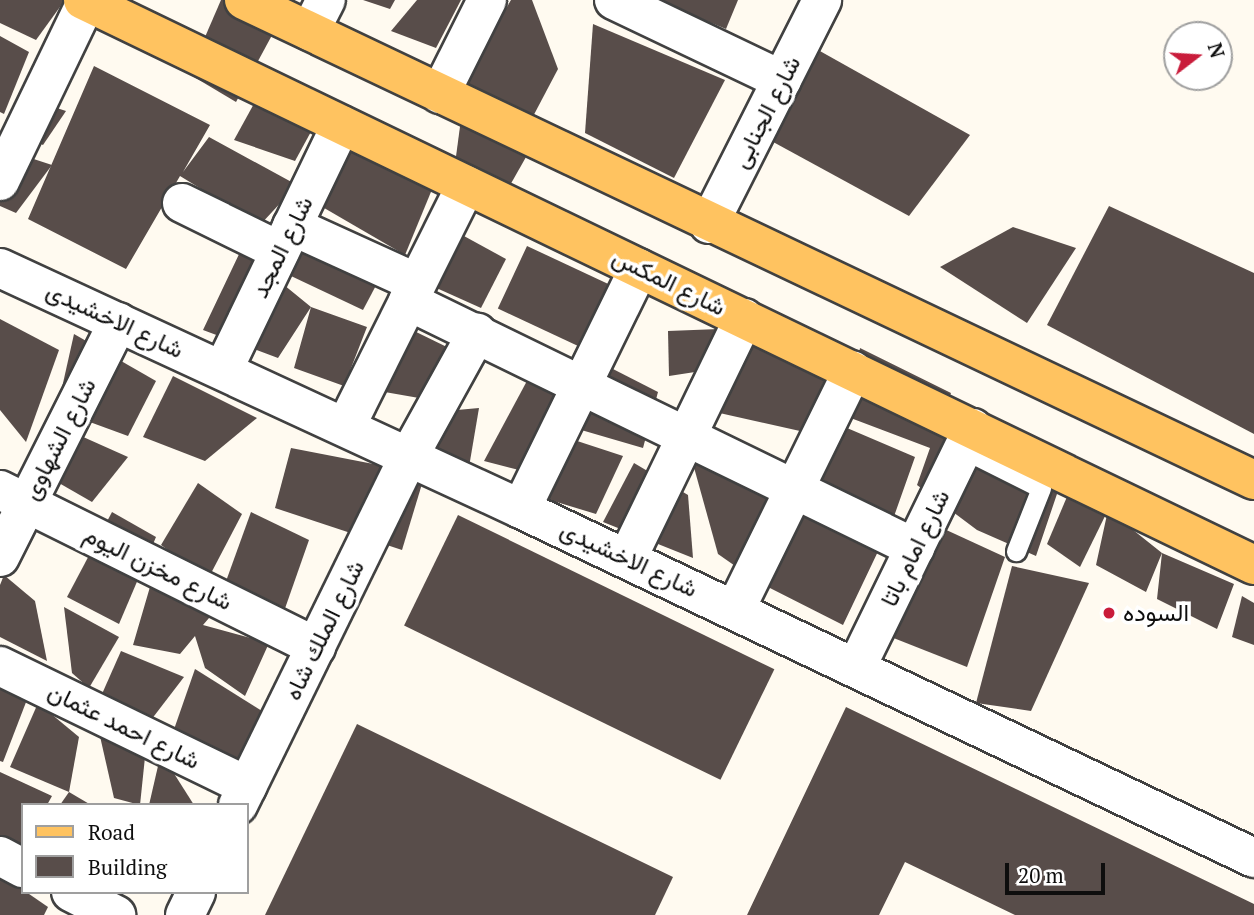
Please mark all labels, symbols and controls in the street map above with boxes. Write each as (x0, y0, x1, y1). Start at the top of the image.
north arrow (1163, 21, 1233, 91)
text: N (1203, 40, 1231, 61)
street label: شارع الجنابى (725, 51, 807, 173)
street label: شارع المجد (245, 191, 319, 303)
street label: شارع المكس (608, 242, 730, 322)
street label: شارع الاخشيدى (42, 276, 188, 364)
street label: شارع الشهاوى (16, 373, 102, 505)
street label: شارع امام باتا (874, 485, 956, 611)
street label: شارع الاخشيدى (556, 515, 702, 603)
street label: شارع مخزن اليوم (79, 520, 237, 616)
street label: شارع الملك شاه (278, 555, 370, 705)
place label: السوده (1123, 599, 1189, 627)
marker: السوده (1101, 605, 1117, 621)
street label: شارع احمد عثمان (43, 677, 205, 775)
legend (21, 803, 248, 894)
text: Road (88, 818, 135, 846)
scale bar (1009, 848, 1109, 892)
text: Building (88, 853, 167, 881)
text: 20 m (1018, 861, 1064, 889)

